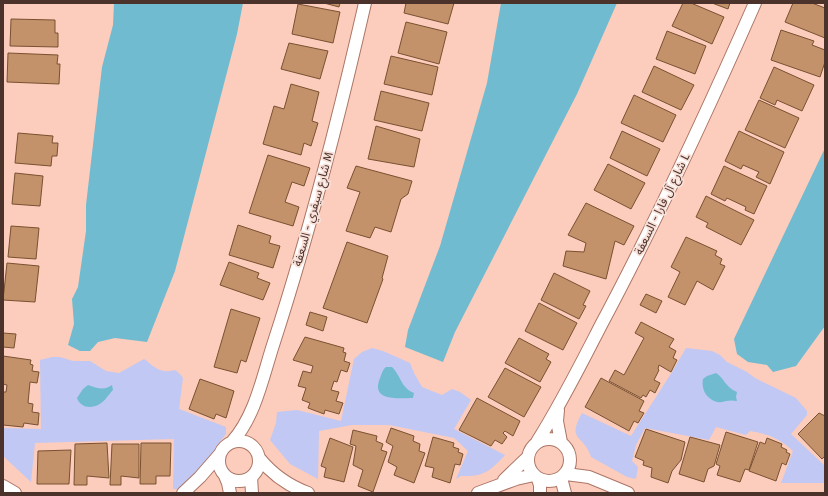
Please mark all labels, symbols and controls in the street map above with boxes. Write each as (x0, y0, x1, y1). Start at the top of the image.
street label: شارع سيفري - السعفة M (290, 150, 339, 269)
street label: شارع آل فارا - السعفة L (631, 151, 694, 258)

